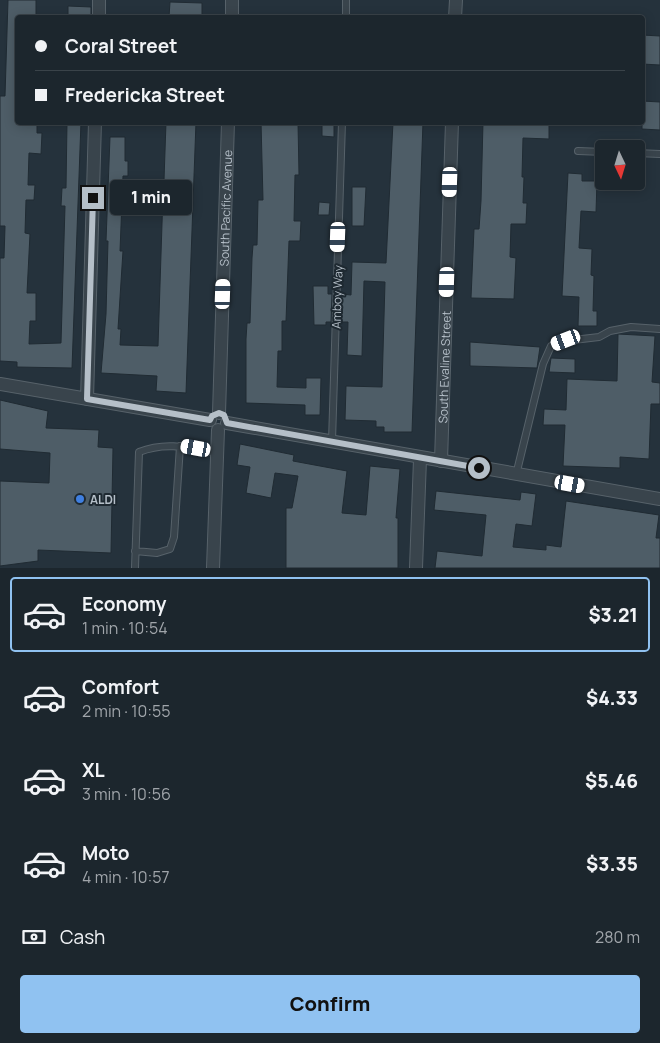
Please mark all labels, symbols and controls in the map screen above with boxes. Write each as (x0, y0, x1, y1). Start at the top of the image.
text: Coral Street (65, 33, 177, 59)
text: Fredericka Street (65, 82, 225, 108)
north arrow (595, 140, 645, 190)
map controls (595, 140, 645, 190)
street label: South Pacific Avenue (215, 150, 236, 267)
car (441, 167, 458, 197)
callout: 1 min (110, 180, 193, 216)
text: 1 min (131, 186, 171, 208)
route end (82, 187, 104, 209)
car (329, 222, 346, 252)
street label: Amboy Way (327, 264, 347, 329)
car (438, 267, 455, 297)
car (214, 279, 231, 309)
street label: South Evaline Street (434, 310, 454, 424)
car (549, 328, 582, 352)
car (179, 438, 212, 458)
route start (468, 457, 490, 479)
car (553, 474, 586, 494)
place label: ALDI (90, 491, 116, 508)
marker: ALDI (74, 493, 86, 505)
text: Economy (82, 591, 166, 617)
icon: car (22, 592, 67, 637)
text: $3.21 (588, 602, 638, 628)
text: 1 min · 10:54 (82, 617, 168, 639)
text: Comfort (82, 674, 159, 700)
icon: car (22, 675, 67, 720)
text: $4.33 (586, 685, 638, 711)
text: 2 min · 10:55 (82, 700, 170, 722)
text: XL (82, 757, 105, 783)
icon: car (22, 758, 67, 803)
text: $5.46 (585, 768, 638, 794)
text: 3 min · 10:56 (82, 783, 171, 805)
text: Moto (82, 840, 129, 866)
icon: car (22, 841, 67, 886)
text: $3.35 (586, 851, 638, 877)
text: 4 min · 10:57 (82, 866, 170, 888)
icon: cash (20, 923, 48, 951)
text: Cash (60, 924, 105, 950)
text: 280 m (595, 926, 640, 948)
button: Confirm (20, 975, 640, 1033)

